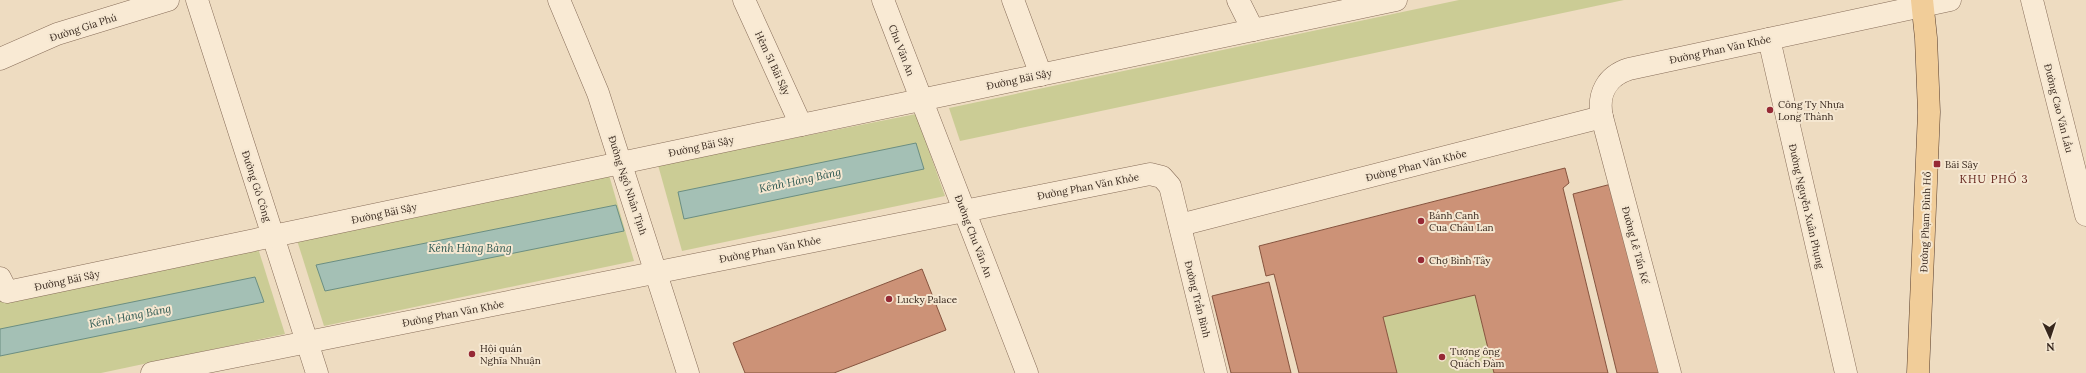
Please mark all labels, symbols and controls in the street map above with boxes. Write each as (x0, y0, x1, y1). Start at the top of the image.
street label: Đường Gia Phú (48, 11, 118, 44)
street label: Chu Văn An (886, 23, 917, 78)
street label: Hẻm 51 Bãi Sậy (752, 29, 793, 98)
street label: Đường Phan Văn Khỏe (1668, 32, 1773, 67)
street label: Đường Cao Văn Lầu (2041, 62, 2076, 154)
street label: Đường Bãi Sậy (985, 66, 1054, 93)
place label: Công Ty Nhựa Long Thành (1778, 98, 1844, 123)
marker: Công Ty Nhựa Long Thành (1765, 105, 1775, 115)
street label: Đường Bãi Sậy (667, 133, 736, 160)
street label: Đường Ngô Nhân Tịnh (605, 134, 650, 237)
street label: Đường Nguyễn Xuân Phụng (1786, 142, 1827, 270)
street label: Đường Phan Văn Khỏe (1364, 147, 1469, 184)
street label: Đường Gò Công (239, 149, 274, 224)
place label: Bãi Sậy (1945, 158, 1979, 171)
marker: Bãi Sậy (1932, 159, 1942, 169)
water label: Kênh Hàng Bàng (758, 164, 842, 196)
street label: Đường Phan Văn Khỏe (1036, 170, 1141, 203)
street label: Đường Phạm Đình Hổ (1917, 171, 1934, 273)
district label: KHU PHỐ 3 (1959, 171, 2029, 186)
street label: Đường Chu Văn An (952, 193, 995, 279)
street label: Đường Bãi Sậy (350, 200, 419, 227)
street label: Đường Lê Tấn Kế (1619, 205, 1652, 286)
place label: Bánh Canh Cua Châu Lan (1429, 209, 1494, 234)
marker: Bánh Canh Cua Châu Lan (1416, 216, 1426, 226)
street label: Đường Phan Văn Khỏe (718, 233, 823, 266)
water label: Kênh Hàng Bàng (428, 241, 512, 255)
place label: Chợ Bình Tây (1429, 254, 1491, 267)
marker: Chợ Bình Tây (1416, 255, 1426, 265)
street label: Đường Trần Bình (1182, 259, 1213, 339)
street label: Đường Bãi Sậy (33, 267, 102, 294)
place label: Lucky Palace (897, 293, 958, 306)
marker: Lucky Palace (884, 294, 894, 304)
street label: Đường Phan Văn Khỏe (401, 297, 506, 330)
water label: Kênh Hàng Bàng (88, 301, 173, 331)
north arrow (2030, 317, 2070, 357)
text: N (2045, 340, 2055, 354)
place label: Hội quán Nghĩa Nhuận (480, 342, 541, 367)
place label: Tượng ông Quách Đàm (1450, 345, 1505, 370)
marker: Hội quán Nghĩa Nhuận (467, 349, 477, 359)
marker: Tượng ông Quách Đàm (1437, 352, 1447, 362)

